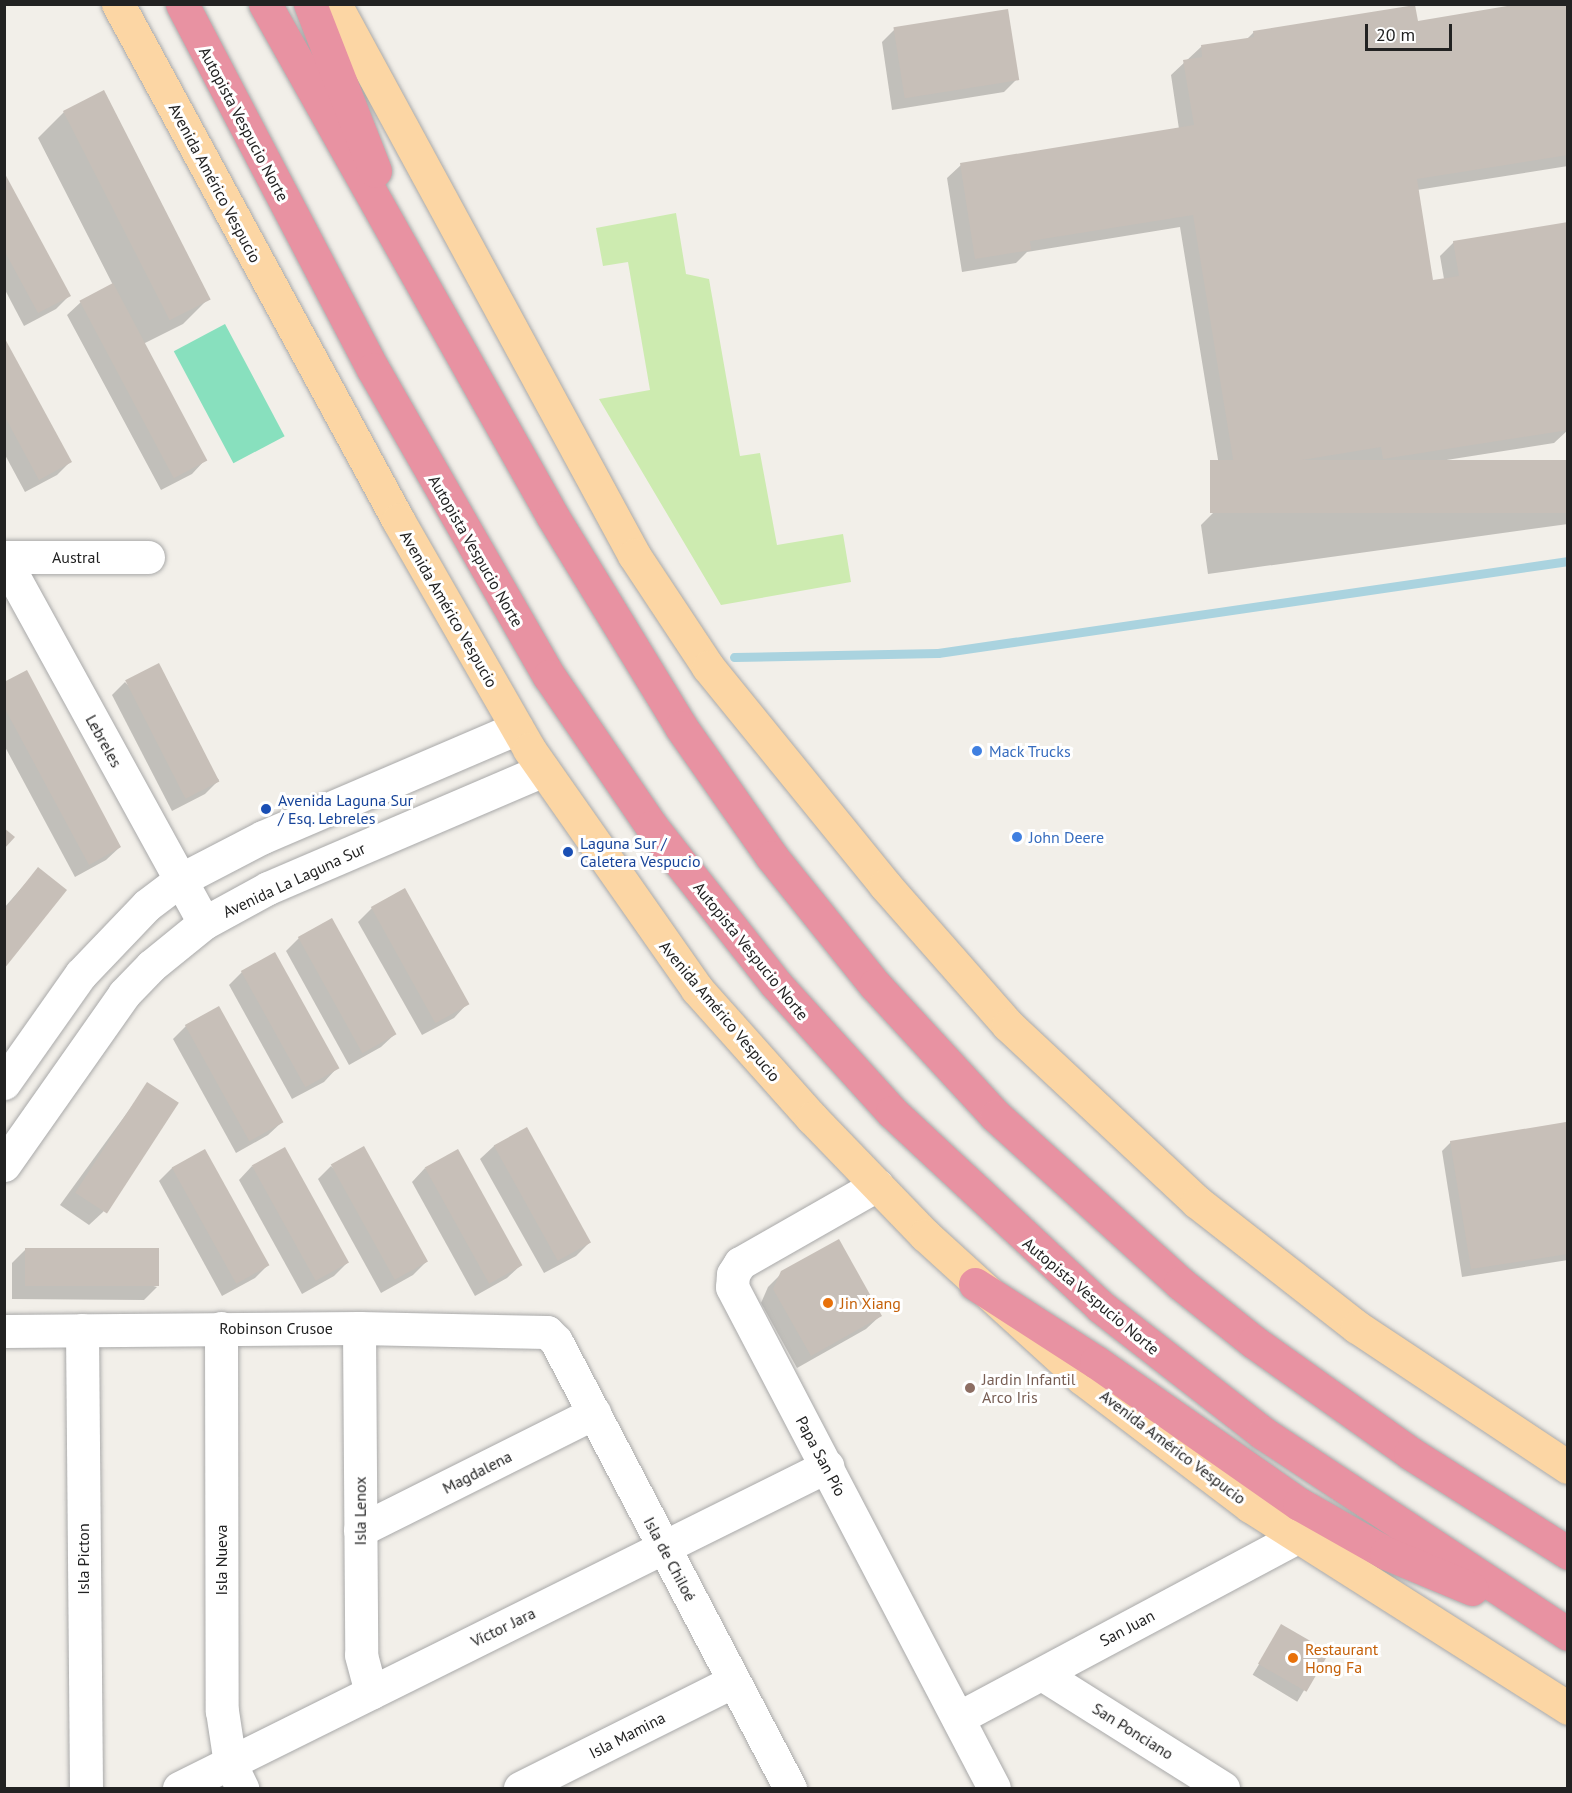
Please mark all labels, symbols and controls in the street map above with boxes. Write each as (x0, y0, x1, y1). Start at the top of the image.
scale bar (1368, 12, 1455, 50)
text: 20 m (1376, 23, 1415, 46)
street label: Autopista Vespucio Norte (195, 43, 293, 205)
street label: Avenida Américo Vespucio (165, 100, 265, 266)
street label: Autopista Vespucio Norte (425, 472, 527, 630)
street label: Avenida Américo Vespucio (396, 527, 502, 691)
street label: Austral (52, 547, 100, 567)
street label: Lebreles (82, 711, 126, 771)
place label: Mack Trucks (989, 741, 1072, 761)
marker: Mack Trucks (970, 744, 984, 758)
place label: Avenida Laguna Sur / Esq. Lebreles (278, 790, 413, 828)
marker: Avenida Laguna Sur / Esq. Lebreles (259, 802, 273, 816)
place label: John Deere (1029, 827, 1104, 847)
marker: John Deere (1010, 830, 1024, 844)
place label: Laguna Sur / Caletera Vespucio (580, 833, 701, 871)
street label: Avenida La Laguna Sur (220, 839, 368, 921)
marker: Laguna Sur / Caletera Vespucio (561, 845, 575, 859)
street label: Autopista Vespucio Norte (689, 878, 813, 1024)
street label: Avenida Américo Vespucio (655, 936, 785, 1086)
street label: Autopista Vespucio Norte (1019, 1233, 1163, 1359)
place label: Jin Xiang (840, 1293, 901, 1313)
marker: Jin Xiang (821, 1296, 835, 1310)
street label: Robinson Crusoe (219, 1318, 333, 1338)
place label: Jardin Infantil Arco Iris (982, 1369, 1076, 1407)
marker: Jardin Infantil Arco Iris (963, 1381, 977, 1395)
street label: Avenida Américo Vespucio (1096, 1386, 1250, 1508)
street label: Papa San Pío (792, 1413, 850, 1499)
street label: Magdalena (439, 1446, 515, 1498)
street label: Isla Lenox (350, 1477, 370, 1545)
street label: Isla de Chiloé (640, 1514, 700, 1604)
street label: Isla Picton (73, 1523, 93, 1595)
street label: Isla Nueva (211, 1524, 231, 1596)
street label: Víctor Jara (468, 1603, 538, 1651)
street label: San Juan (1096, 1606, 1158, 1650)
place label: Restaurant Hong Fa (1305, 1639, 1378, 1677)
marker: Restaurant Hong Fa (1286, 1651, 1300, 1665)
street label: San Ponciano (1089, 1699, 1177, 1763)
street label: Isla Mamina (586, 1708, 668, 1762)

